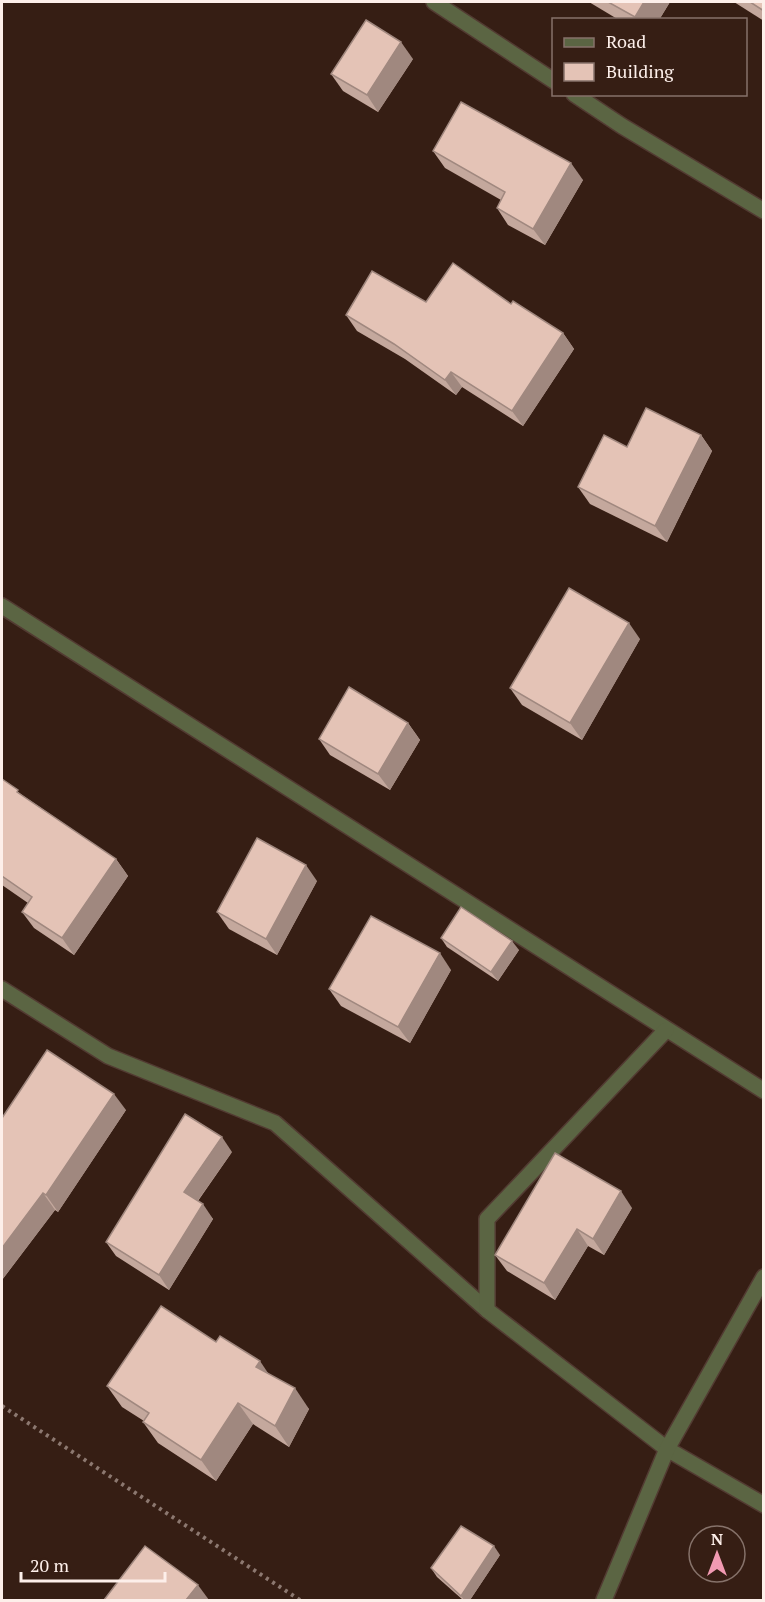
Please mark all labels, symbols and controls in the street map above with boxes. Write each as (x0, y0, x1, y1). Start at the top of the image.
legend (552, 18, 747, 96)
text: Road (606, 29, 646, 53)
text: Building (606, 59, 674, 83)
north arrow (687, 1524, 747, 1584)
text: N (711, 1528, 723, 1550)
scale bar (21, 1545, 165, 1583)
text: 20 m (30, 1553, 70, 1577)

